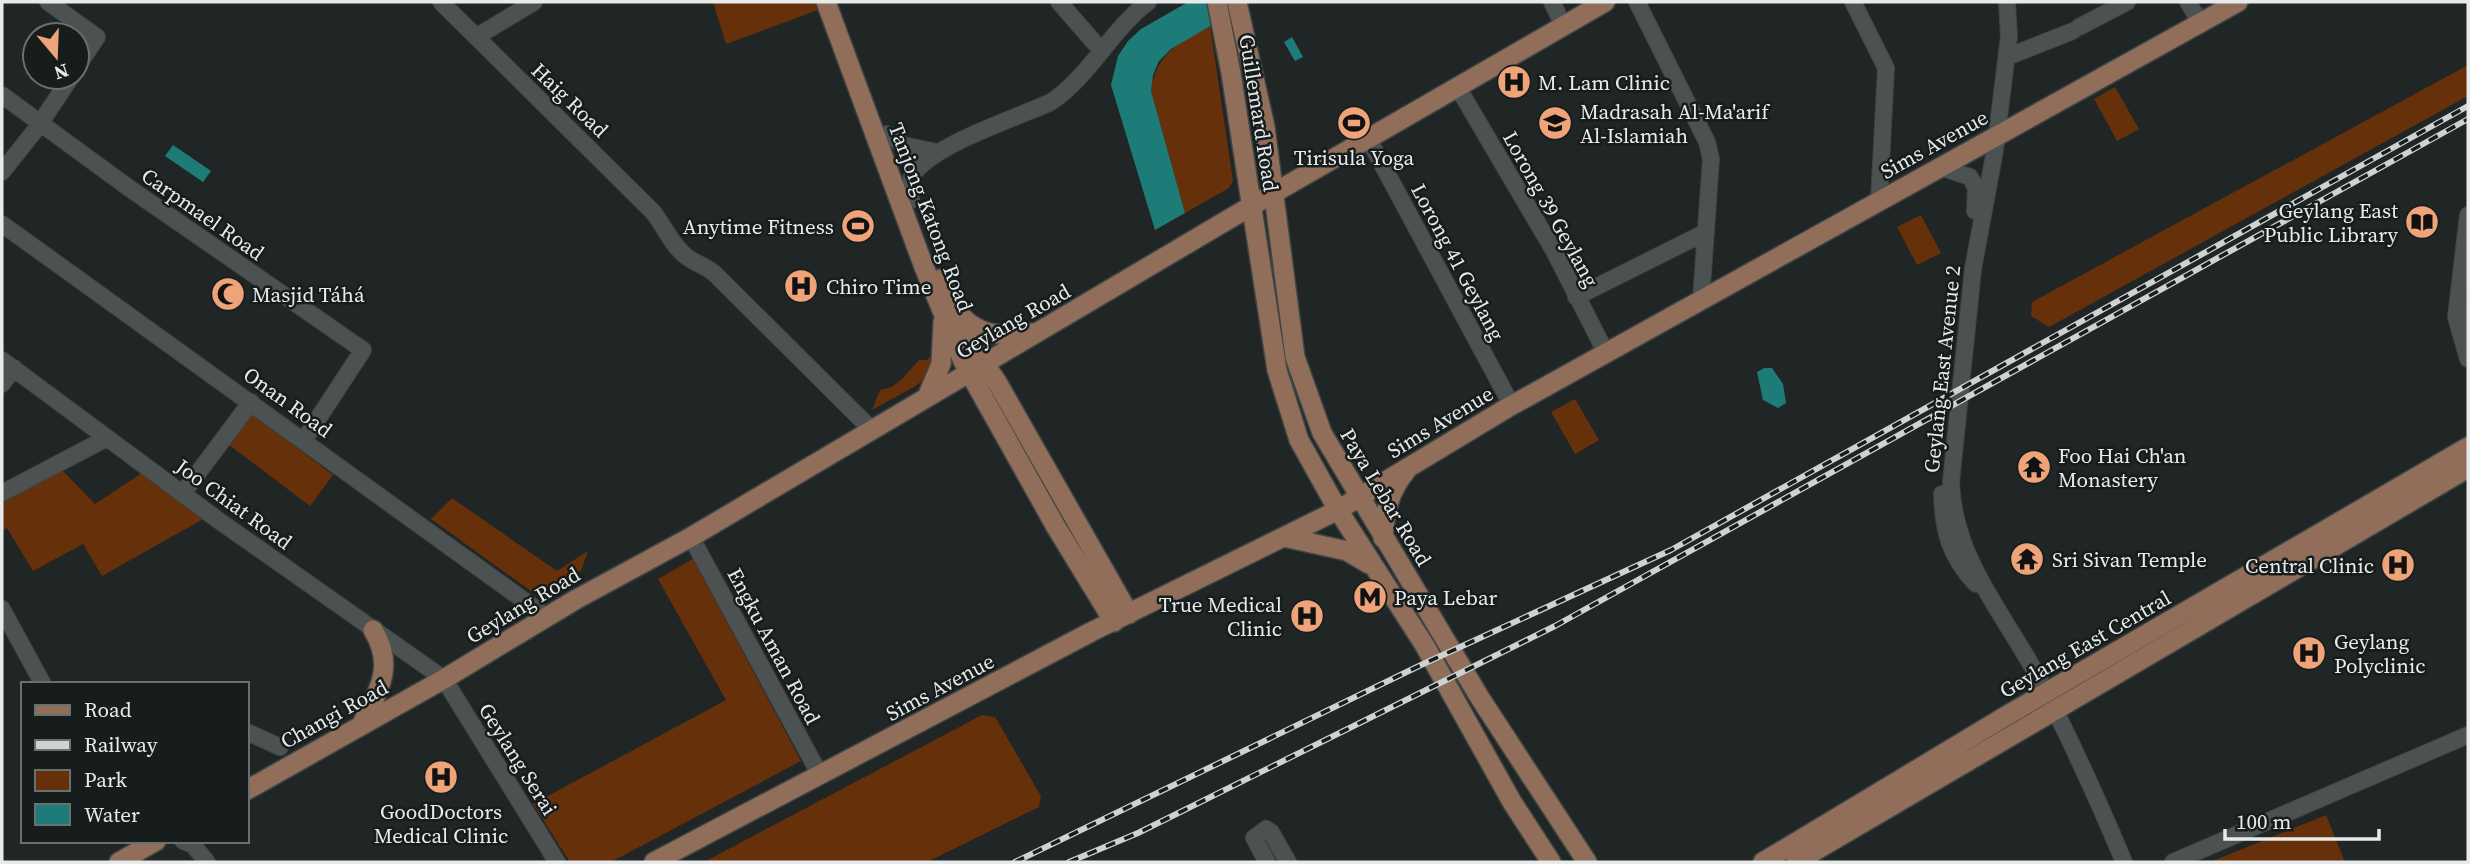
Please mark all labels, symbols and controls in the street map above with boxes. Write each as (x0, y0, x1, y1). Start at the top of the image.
north arrow (21, 21, 91, 91)
street label: Guillemard Road (1232, 32, 1286, 194)
street label: Haig Road (525, 56, 615, 144)
text: N (51, 58, 72, 87)
hospital icon: M. Lam Clinic (1495, 63, 1533, 101)
place label: M. Lam Clinic (1538, 68, 1670, 97)
place label: Madrasah Al-Ma'arif Al-Islamiah (1580, 97, 1770, 150)
street label: Sims Avenue (1875, 102, 1993, 186)
sports icon: Tirisula Yoga (1335, 104, 1373, 142)
school or university icon: Madrasah Al-Ma'arif Al-Islamiah (1536, 104, 1574, 142)
street label: Tanjong Katong Road (882, 118, 980, 316)
street label: Lorong 39 Geylang (1496, 126, 1606, 292)
place label: Tirisula Yoga (1294, 143, 1415, 172)
street label: Carpmael Road (136, 161, 270, 267)
street label: Lorong 41 Geylang (1404, 178, 1512, 346)
place label: Geylang East Public Library (2264, 196, 2398, 249)
library icon: Geylang East Public Library (2403, 203, 2441, 241)
sports icon: Anytime Fitness (839, 207, 877, 245)
place label: Anytime Fitness (683, 212, 834, 241)
street label: Geylang East Avenue 2 (1917, 264, 1967, 474)
hospital icon: Chiro Time (782, 267, 820, 305)
place label: Chiro Time (826, 272, 931, 301)
mosque icon: Masjid Táhá (209, 275, 247, 313)
street label: Geylang Road (950, 276, 1076, 366)
place label: Masjid Táhá (252, 280, 365, 309)
street label: Onan Road (238, 360, 338, 444)
street label: Sims Avenue (1382, 379, 1498, 465)
street label: Paya Lebar Road (1333, 423, 1439, 571)
place label: Foo Hai Ch'an Monastery (2058, 441, 2187, 494)
temple icon: Foo Hai Ch'an Monastery (2015, 448, 2053, 486)
street label: Joo Chiat Road (169, 451, 298, 556)
temple icon: Sri Sivan Temple (2008, 540, 2046, 578)
place label: Sri Sivan Temple (2052, 545, 2207, 574)
hospital icon: Central Clinic (2379, 546, 2417, 584)
place label: Central Clinic (2245, 551, 2374, 580)
street label: Geylang Road (461, 560, 585, 650)
street label: Engku Aman Road (721, 563, 828, 729)
metro station icon: Paya Lebar (1351, 578, 1389, 616)
place label: Paya Lebar (1394, 583, 1498, 612)
street label: Geylang East Central (1994, 583, 2176, 705)
place label: True Medical Clinic (1159, 590, 1282, 643)
hospital icon: True Medical Clinic (1288, 597, 1326, 635)
place label: Geylang Polyclinic (2334, 627, 2425, 680)
hospital icon: Geylang Polyclinic (2290, 634, 2328, 672)
street label: Sims Avenue (881, 646, 999, 728)
street label: Changi Road (275, 672, 393, 755)
legend (21, 682, 248, 843)
text: Road (84, 695, 132, 724)
street label: Geylang Serai (472, 697, 564, 821)
text: Railway (84, 730, 158, 759)
hospital icon: GoodDoctors Medical Clinic (422, 758, 460, 796)
text: Park (84, 765, 128, 794)
place label: GoodDoctors Medical Clinic (374, 797, 508, 850)
scale bar (2225, 798, 2379, 842)
text: Water (84, 800, 140, 829)
text: 100 m (2236, 807, 2291, 836)

